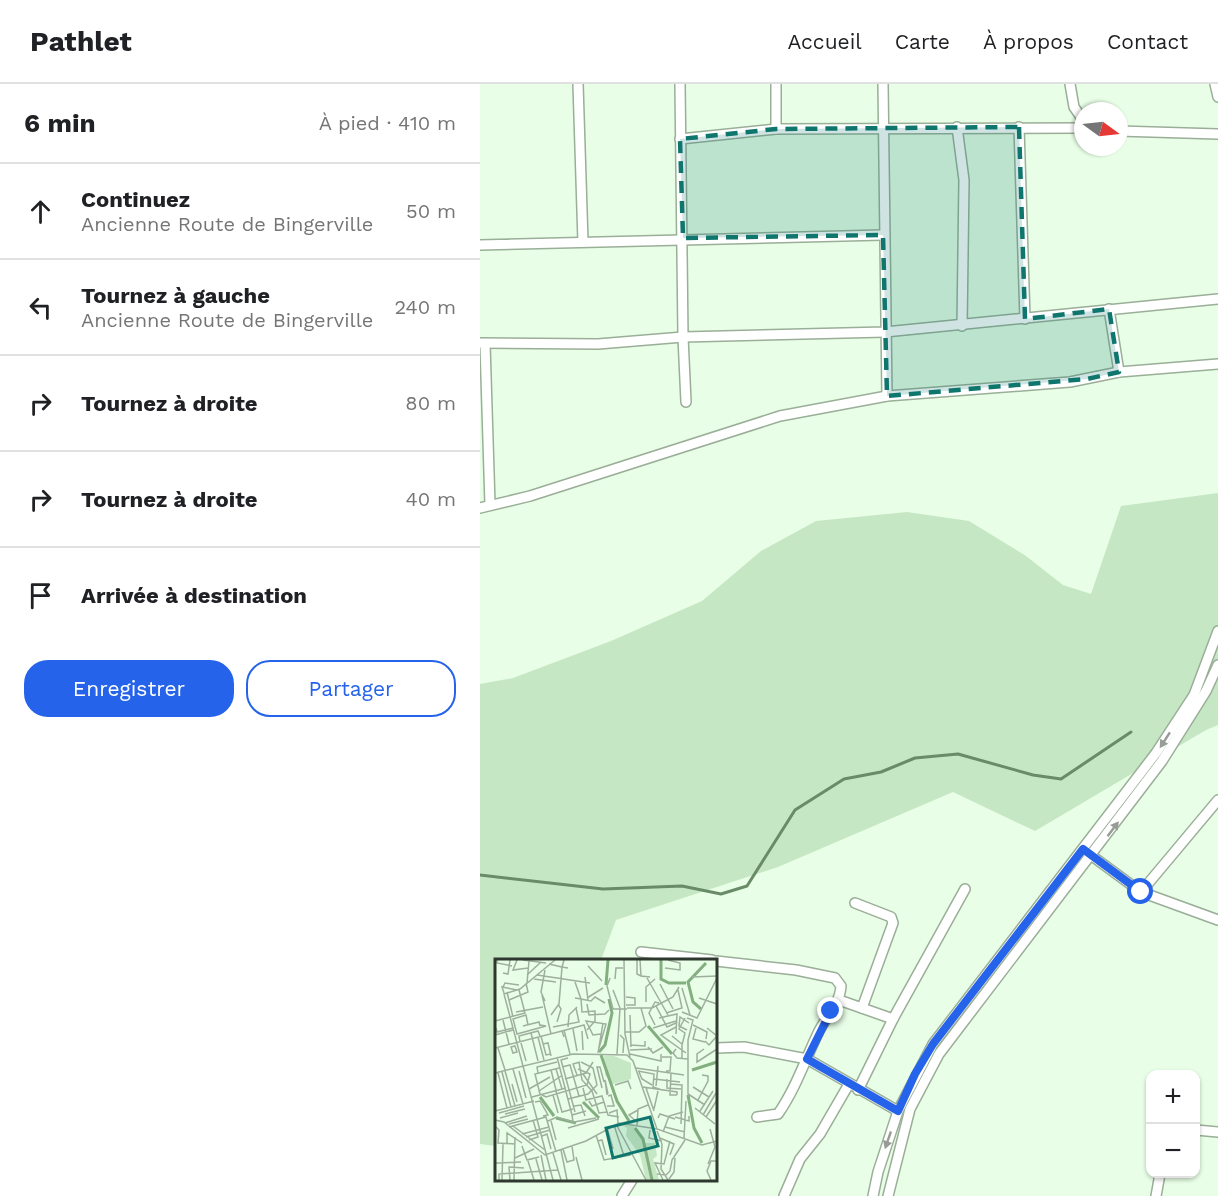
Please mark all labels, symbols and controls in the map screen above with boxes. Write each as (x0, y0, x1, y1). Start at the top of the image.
text: Pathlet (30, 25, 132, 58)
text: Accueil (787, 29, 862, 54)
text: Carte (895, 29, 950, 54)
text: À propos (983, 29, 1074, 54)
text: Contact (1107, 29, 1188, 54)
north arrow (1074, 102, 1128, 156)
text: 6 min (24, 108, 96, 138)
text: À pied · 410 m (319, 111, 456, 135)
text: Continuez (81, 187, 190, 212)
icon: ahead (24, 195, 57, 228)
text: 50 m (406, 199, 456, 223)
text: Ancienne Route de Bingerville (81, 212, 373, 236)
text: Tournez à gauche (81, 283, 270, 308)
icon: left (24, 291, 57, 324)
text: 240 m (394, 295, 456, 319)
text: Ancienne Route de Bingerville (81, 308, 373, 332)
icon: right (24, 387, 57, 420)
text: Tournez à droite (81, 391, 258, 416)
text: 80 m (405, 391, 456, 415)
icon: right (24, 483, 57, 516)
text: Tournez à droite (81, 487, 258, 512)
text: 40 m (405, 487, 456, 511)
icon: arrive (24, 579, 57, 612)
text: Arrivée à destination (81, 583, 307, 608)
button: Enregistrer (24, 660, 234, 717)
button: Partager (246, 660, 456, 717)
one-way arrow (1159, 731, 1171, 747)
one-way arrow (1106, 821, 1118, 836)
route start (1127, 878, 1153, 904)
inset map (495, 959, 717, 1181)
route end (817, 997, 843, 1023)
map controls (1146, 1070, 1200, 1178)
button: + (1146, 1070, 1200, 1124)
button: − (1146, 1124, 1200, 1178)
one-way arrow (883, 1131, 893, 1149)

